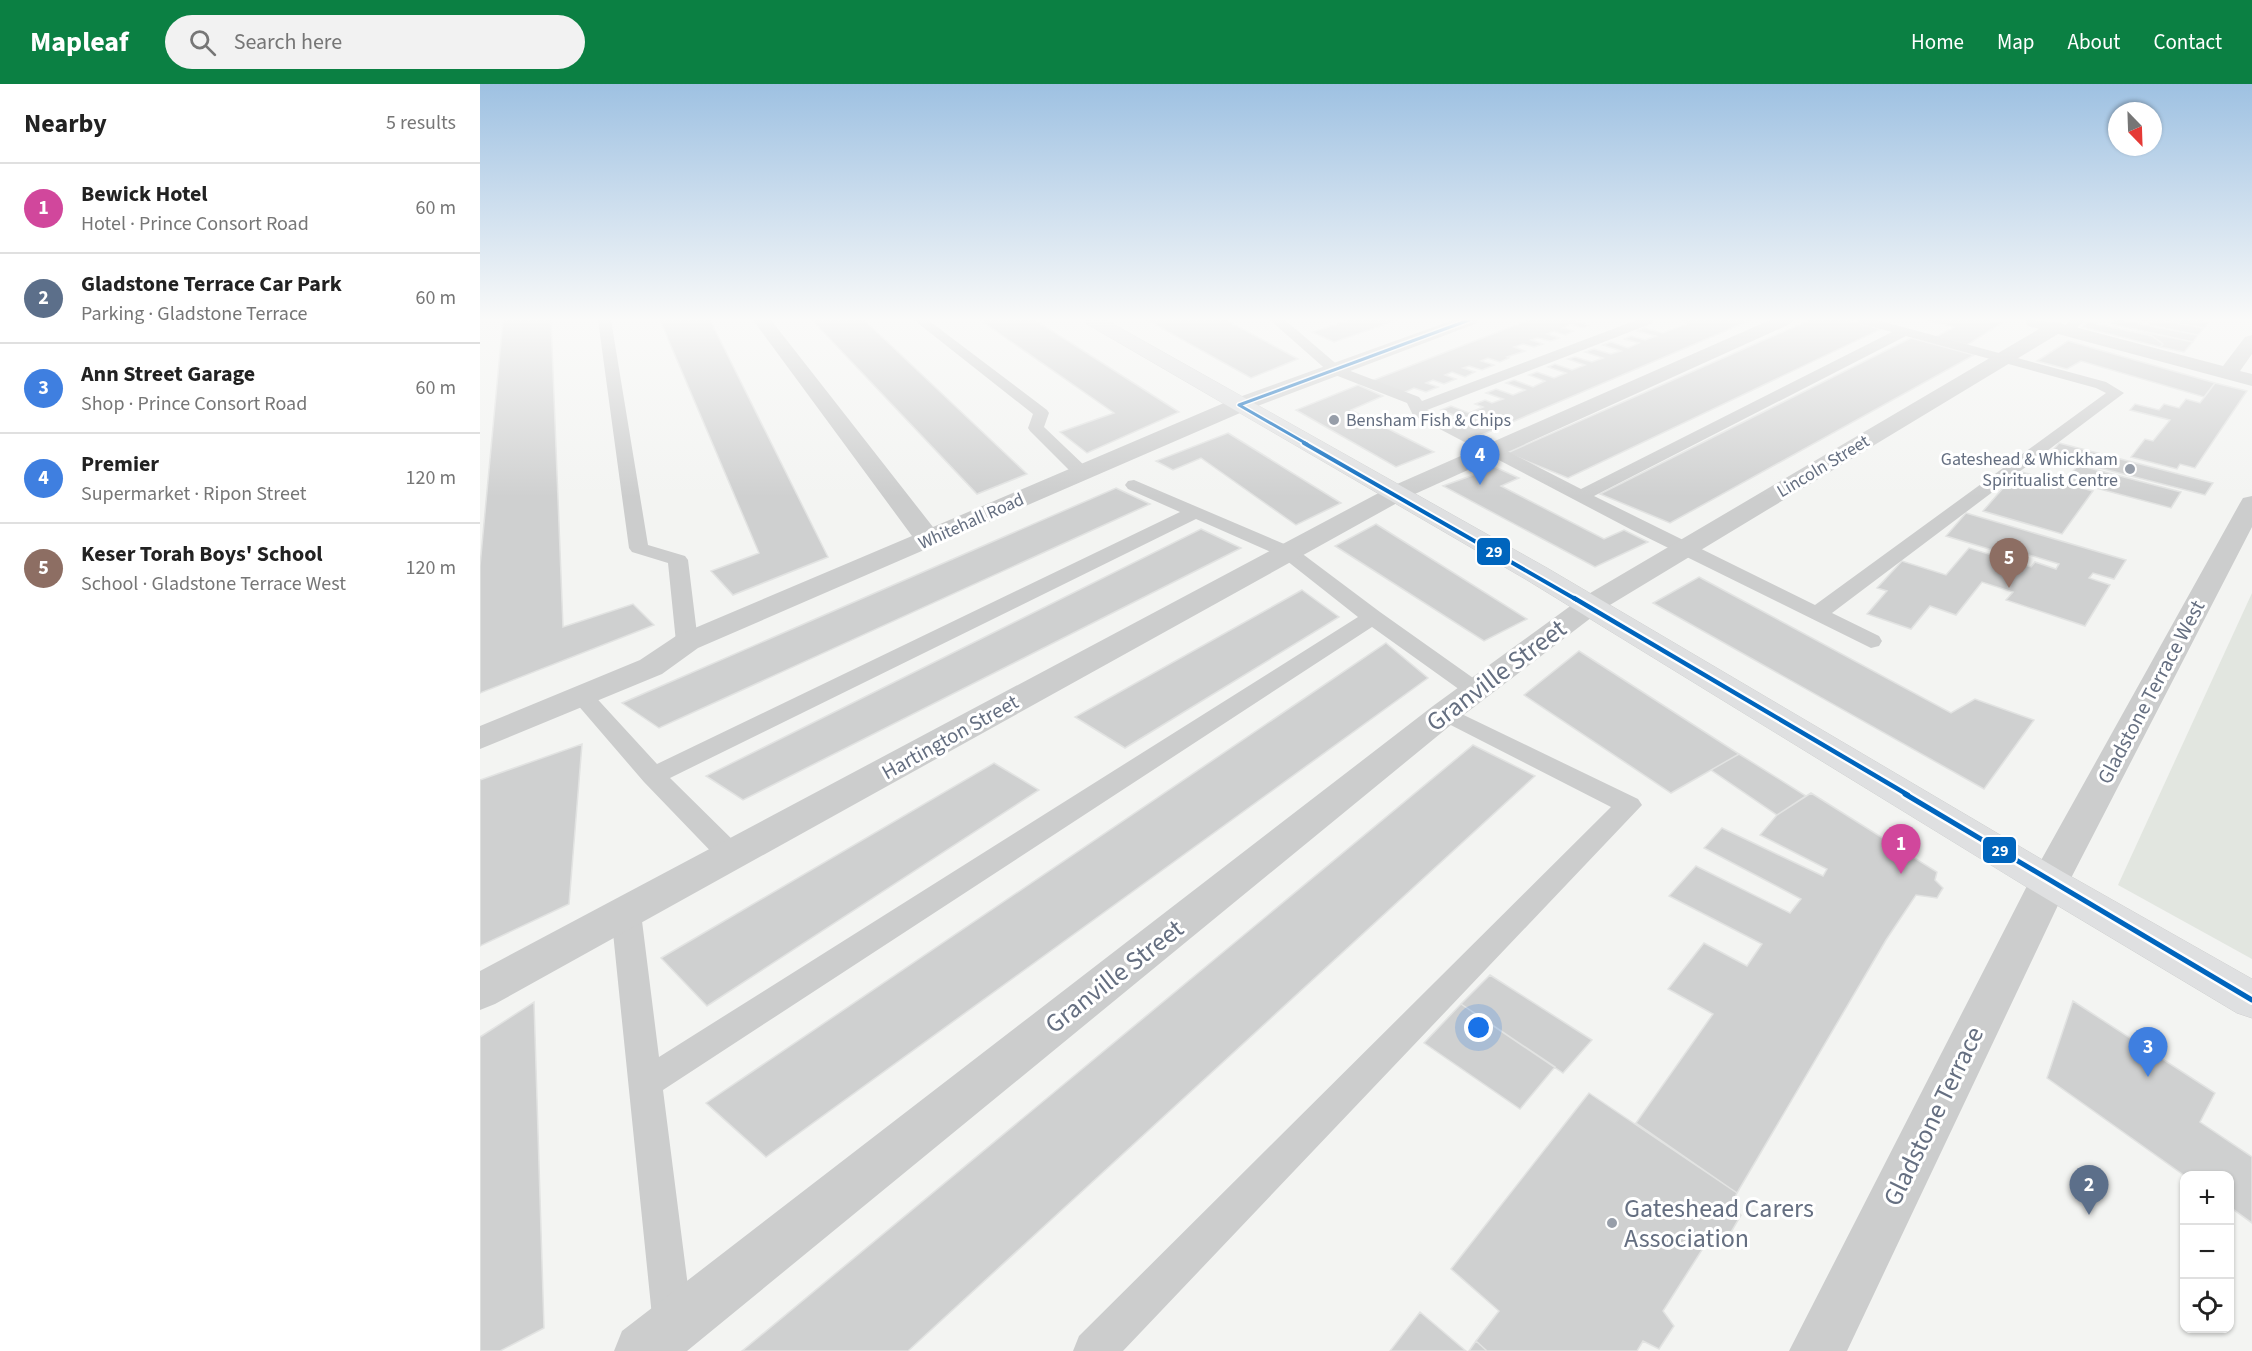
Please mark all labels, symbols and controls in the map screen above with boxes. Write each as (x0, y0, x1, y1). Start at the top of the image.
search box (165, 15, 585, 69)
text: Mapleaf (30, 22, 129, 62)
icon: search (186, 26, 219, 59)
text: Search here (234, 26, 342, 58)
text: Home (1911, 27, 1964, 57)
text: Map (1997, 27, 2035, 57)
text: About (2068, 27, 2120, 57)
text: Contact (2153, 27, 2222, 57)
north arrow (2108, 102, 2162, 156)
text: Nearby (24, 105, 107, 142)
text: 5 results (386, 109, 456, 137)
text: Bewick Hotel (81, 178, 208, 210)
text: 1 (38, 194, 49, 222)
text: 60 m (416, 194, 456, 222)
text: Hotel · Prince Consort Road (81, 210, 309, 238)
text: Gladstone Terrace Car Park (81, 268, 342, 300)
text: 2 (38, 284, 49, 312)
text: 60 m (416, 284, 456, 312)
text: Parking · Gladstone Terrace (81, 300, 308, 328)
text: Ann Street Garage (81, 358, 255, 390)
text: 3 (38, 374, 49, 402)
text: 60 m (416, 374, 456, 402)
text: Shop · Prince Consort Road (81, 390, 307, 418)
place label: Bensham Fish & Chips (1346, 408, 1511, 433)
marker: Bensham Fish & Chips (1327, 413, 1341, 427)
street label: Lincoln Street (1772, 429, 1874, 504)
pin: 4 (1460, 436, 1500, 485)
place label: Gateshead & Whickham Spiritualist Centre (1941, 447, 2118, 493)
text: Premier (81, 448, 159, 480)
marker: Gateshead & Whickham Spiritualist Centre (2123, 462, 2137, 476)
text: 4 (38, 464, 49, 492)
text: 120 m (406, 464, 456, 492)
text: Supermarket · Ripon Street (81, 480, 306, 508)
street label: Whitehall Road (914, 487, 1028, 556)
line badge: 29 (1476, 537, 1511, 566)
text: Keser Torah Boys' School (81, 538, 323, 570)
pin: 5 (1990, 538, 2029, 588)
text: 29 (1486, 541, 1502, 563)
text: 5 (38, 554, 49, 582)
text: 120 m (406, 554, 456, 582)
text: School · Gladstone Terrace West (81, 570, 346, 598)
street label: Gladstone Terrace West (2090, 595, 2212, 789)
street label: Granville Street (1419, 610, 1574, 740)
street label: Hartington Street (876, 687, 1024, 787)
pin: 1 (1882, 824, 1920, 874)
line badge: 29 (1982, 836, 2017, 864)
text: 29 (1992, 840, 2008, 862)
street label: Granville Street (1037, 910, 1192, 1042)
your location (1464, 1013, 1493, 1042)
street label: Gladstone Terrace (1874, 1020, 1993, 1212)
pin: 3 (2128, 1028, 2168, 1077)
pin: 2 (2070, 1166, 2108, 1215)
map controls (2180, 1171, 2234, 1333)
button: + (2180, 1171, 2234, 1225)
place label: Gateshead Carers Association (1624, 1190, 1814, 1257)
marker: Gateshead Carers Association (1605, 1216, 1619, 1230)
button: − (2180, 1225, 2234, 1279)
button: locate (2180, 1279, 2234, 1333)

